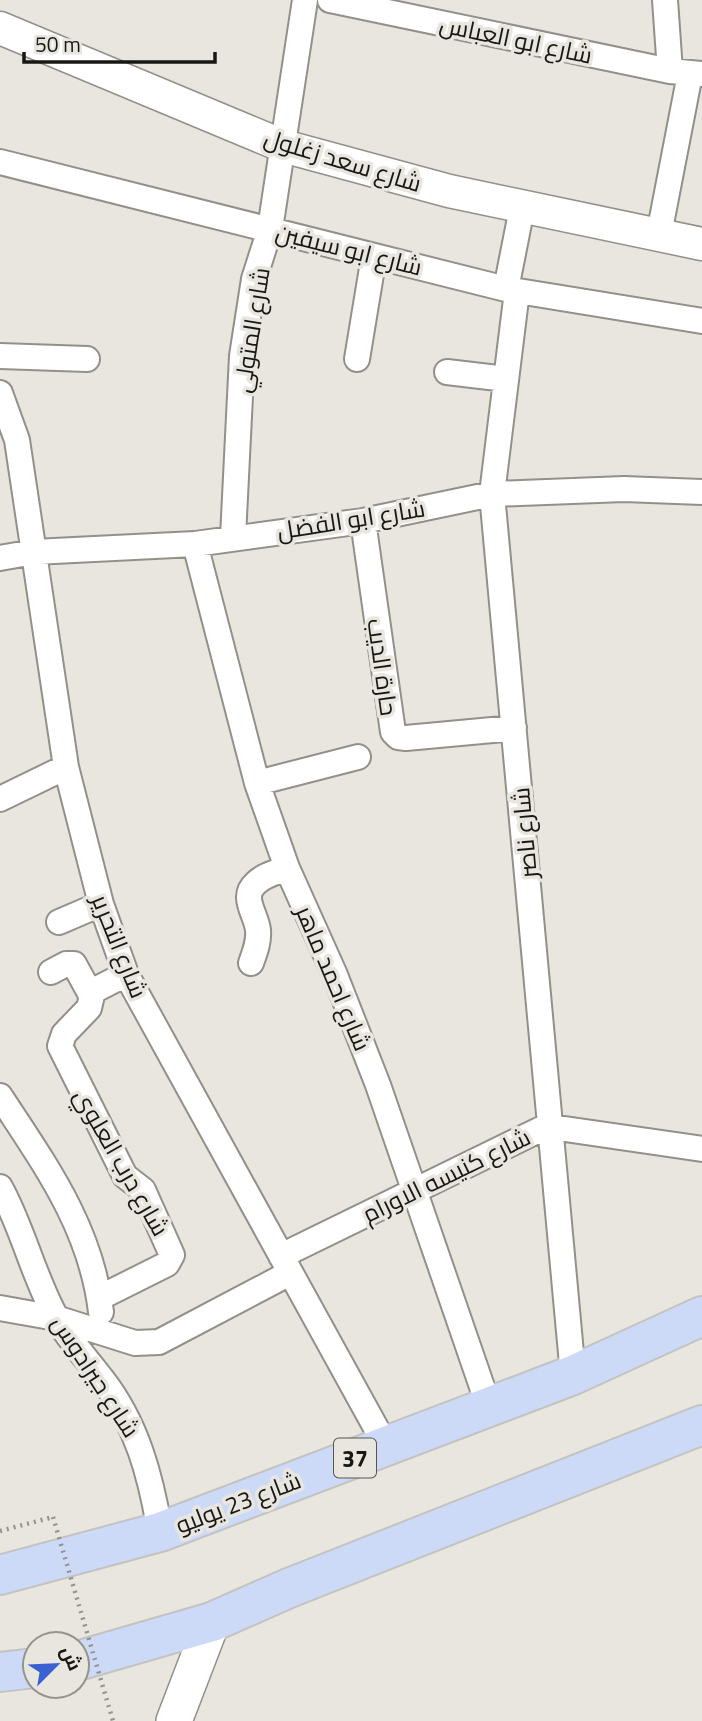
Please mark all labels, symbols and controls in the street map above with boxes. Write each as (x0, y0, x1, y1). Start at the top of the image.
street label: شارع ابو العباس (436, 5, 596, 73)
scale bar (24, 21, 215, 65)
text: 50 m (35, 28, 81, 60)
street label: شارع سعد زغلول (260, 119, 426, 201)
street label: شارع ابو سيفين (272, 213, 426, 285)
street label: شارع المتولي (223, 265, 281, 396)
street label: شارع ابو الفضل (274, 490, 428, 548)
street label: حارة الديب (358, 616, 408, 718)
street label: شارع ناصر (502, 786, 546, 882)
street label: شارع التحرير (82, 887, 157, 1003)
street label: شارع احمد ماهر (286, 898, 381, 1056)
street label: شارع درب العلوي (64, 1082, 179, 1243)
street label: شارع كنيسه الاورام (356, 1119, 536, 1231)
street label: شارع جيرادوس (43, 1308, 149, 1444)
road number: 37 (334, 1438, 376, 1478)
street label: شارع 23 يوليو (170, 1462, 306, 1542)
north arrow (21, 1630, 91, 1700)
text: ش (54, 1641, 90, 1675)

